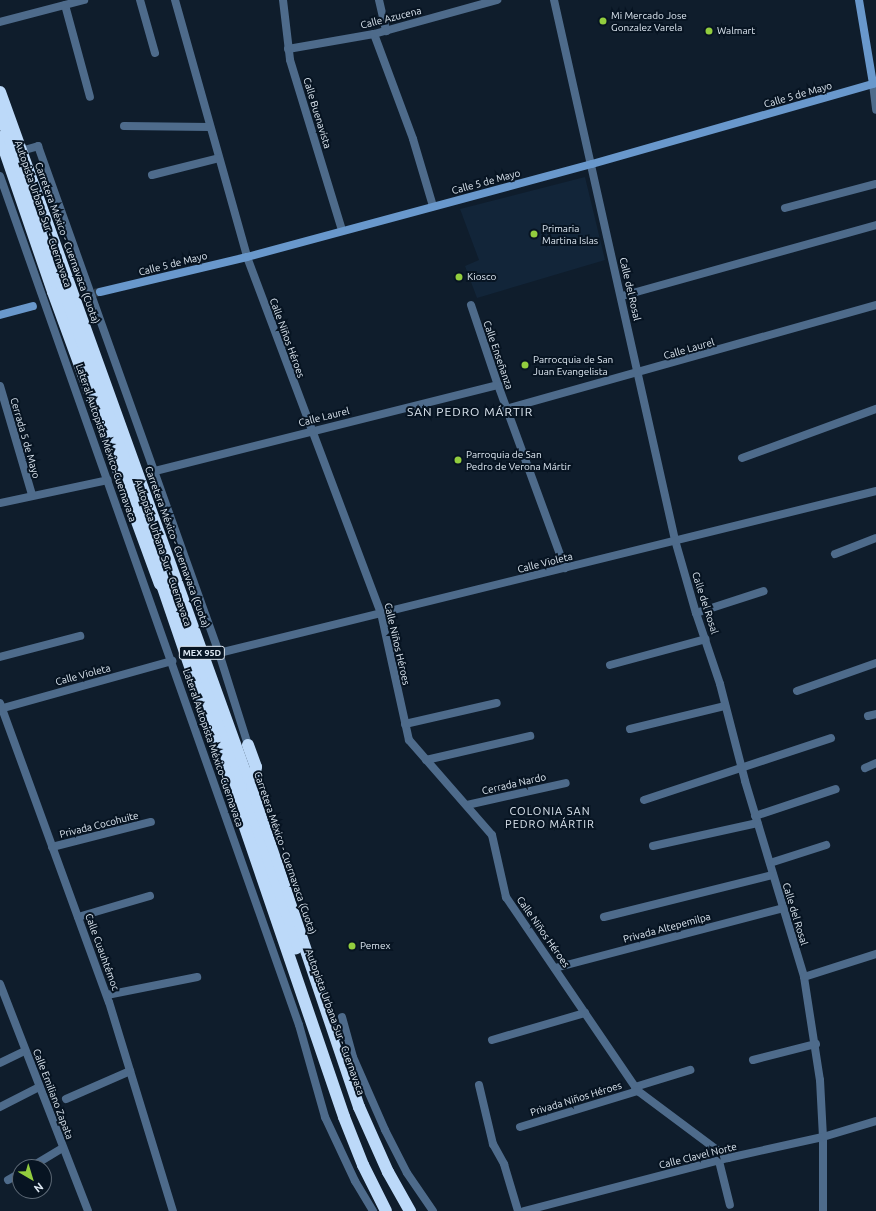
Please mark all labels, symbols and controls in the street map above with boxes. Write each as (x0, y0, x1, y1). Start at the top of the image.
street label: Calle Azucena (359, 5, 423, 31)
place label: Mi Mercado Jose Gonzalez Varela (611, 9, 687, 32)
marker: Mi Mercado Jose Gonzalez Varela (598, 16, 608, 26)
place label: Walmart (717, 25, 755, 37)
marker: Walmart (704, 26, 714, 36)
street label: Calle Buenavista (301, 76, 333, 150)
street label: Calle 5 de Mayo (763, 80, 833, 110)
street label: Autopista Urbana Sur - Cuernavaca (12, 139, 74, 289)
street label: Carretera México - Cuernavaca (Cuota) (32, 161, 102, 325)
street label: Calle 5 de Mayo (450, 167, 522, 197)
place label: Primaria Martina Islas (542, 222, 598, 246)
marker: Primaria Martina Islas (529, 229, 539, 239)
street label: Calle 5 de Mayo (137, 250, 209, 278)
street label: Calle del Rosal (617, 256, 643, 322)
place label: Kiosco (467, 271, 496, 283)
marker: Kiosco (454, 272, 464, 282)
street label: Calle Niños Héroes (267, 296, 307, 380)
street label: Calle Enseñanza (481, 319, 515, 391)
street label: Calle Laurel (662, 336, 716, 362)
place label: Parrocquia de San Juan Evangelista (533, 353, 613, 376)
marker: Parrocquia de San Juan Evangelista (520, 360, 530, 370)
street label: Lateral Autopista México-Cuernavaca (73, 362, 139, 524)
street label: Cerrada 5 de Mayo (8, 396, 42, 480)
street label: Calle Laurel (297, 405, 351, 429)
district label: SAN PEDRO MÁRTIR (407, 405, 533, 419)
place label: Parroquia de San Pedro de Verona Mártir (466, 448, 571, 472)
marker: Parroquia de San Pedro de Verona Mártir (453, 455, 463, 465)
street label: Carretera México - Cuernavaca (Cuota) (142, 465, 212, 629)
street label: Autopista Urbana Sur - Cuernavaca (132, 478, 194, 628)
street label: Calle Violeta (516, 550, 574, 576)
street label: Calle del Rosal (689, 570, 721, 636)
street label: Calle Niños Héroes (382, 602, 412, 686)
road number: MEX 95D (178, 646, 226, 660)
street label: Calle Violeta (54, 662, 112, 688)
street label: Lateral Autopista México-Cuernavaca (180, 667, 246, 829)
street label: Carretera México - Cuernavaca (Cuota) (251, 770, 319, 936)
street label: Cerrada Nardo (481, 771, 547, 797)
district label: COLONIA SAN PEDRO MÁRTIR (505, 805, 595, 831)
street label: Privada Cocohuite (58, 809, 140, 841)
street label: Calle del Rosal (780, 881, 810, 947)
street label: Calle Niños Héroes (514, 894, 572, 970)
street label: Privada Altepemilpa (622, 911, 712, 945)
street label: Calle Cuauhtémoc (82, 912, 122, 992)
place label: Pemex (360, 940, 390, 952)
marker: Pemex (347, 941, 357, 951)
street label: Autopista Urbana Sur - Cuernavaca (303, 947, 367, 1097)
street label: Calle Emiliano Zapata (30, 1047, 76, 1141)
street label: Privada Niños Héroes (529, 1079, 623, 1119)
street label: Calle Clavel Norte (658, 1141, 738, 1171)
north arrow (12, 1159, 52, 1199)
text: N (32, 1180, 46, 1195)

